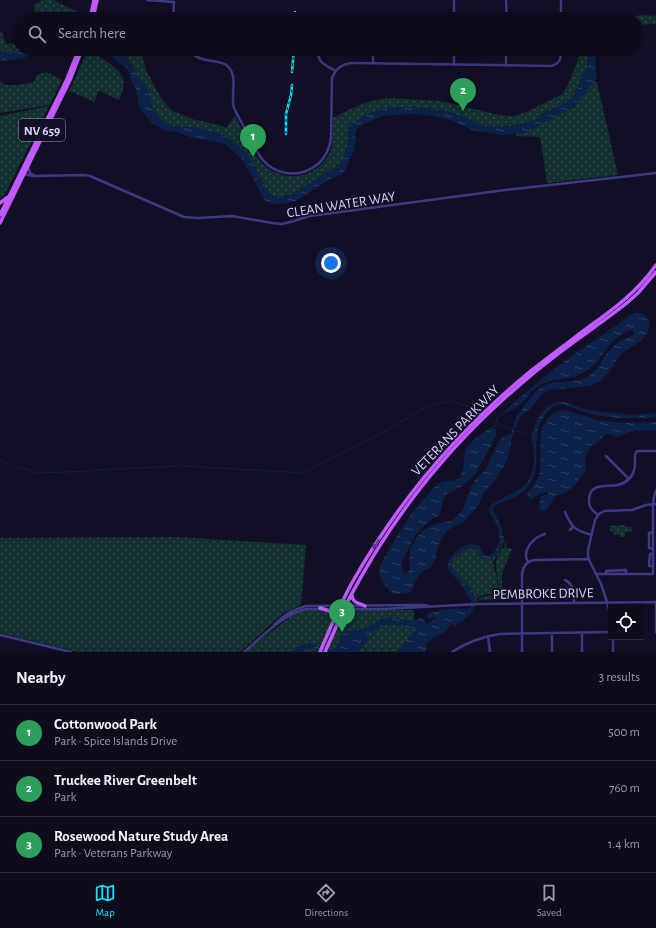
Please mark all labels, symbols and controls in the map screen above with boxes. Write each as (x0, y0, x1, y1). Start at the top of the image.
search box (12, 12, 644, 56)
icon: search (26, 23, 48, 45)
text: Search here (58, 26, 126, 41)
pin: 2 (450, 78, 476, 111)
road number: NV 659 (19, 119, 65, 141)
pin: 1 (240, 124, 266, 157)
street label: CLEAN WATER WAY (286, 189, 397, 221)
your location (321, 253, 341, 273)
street label: VETERANS PARKWAY (409, 382, 503, 479)
one-way arrow (372, 539, 379, 550)
street label: PEMBROKE DRIVE (492, 586, 594, 602)
pin: 3 (329, 599, 355, 632)
map controls (608, 604, 644, 640)
button: locate (608, 604, 644, 640)
text: Nearby (16, 669, 66, 686)
text: 3 results (599, 671, 640, 684)
text: Cottonwood Park (54, 717, 157, 732)
text: 1 (27, 726, 31, 739)
text: 500 m (608, 726, 640, 739)
text: Park · Spice Islands Drive (54, 735, 177, 748)
text: Truckee River Greenbelt (54, 773, 197, 788)
text: 2 (26, 782, 32, 795)
text: 760 m (609, 782, 640, 795)
text: Park (54, 791, 76, 804)
text: Rosewood Nature Study Area (54, 829, 228, 844)
text: 3 (26, 838, 32, 851)
text: 1.4 km (608, 838, 640, 851)
text: Park · Veterans Parkway (54, 847, 172, 860)
tab: Map (94, 882, 116, 919)
tab: Directions (304, 882, 348, 919)
tab: Saved (537, 882, 562, 919)

